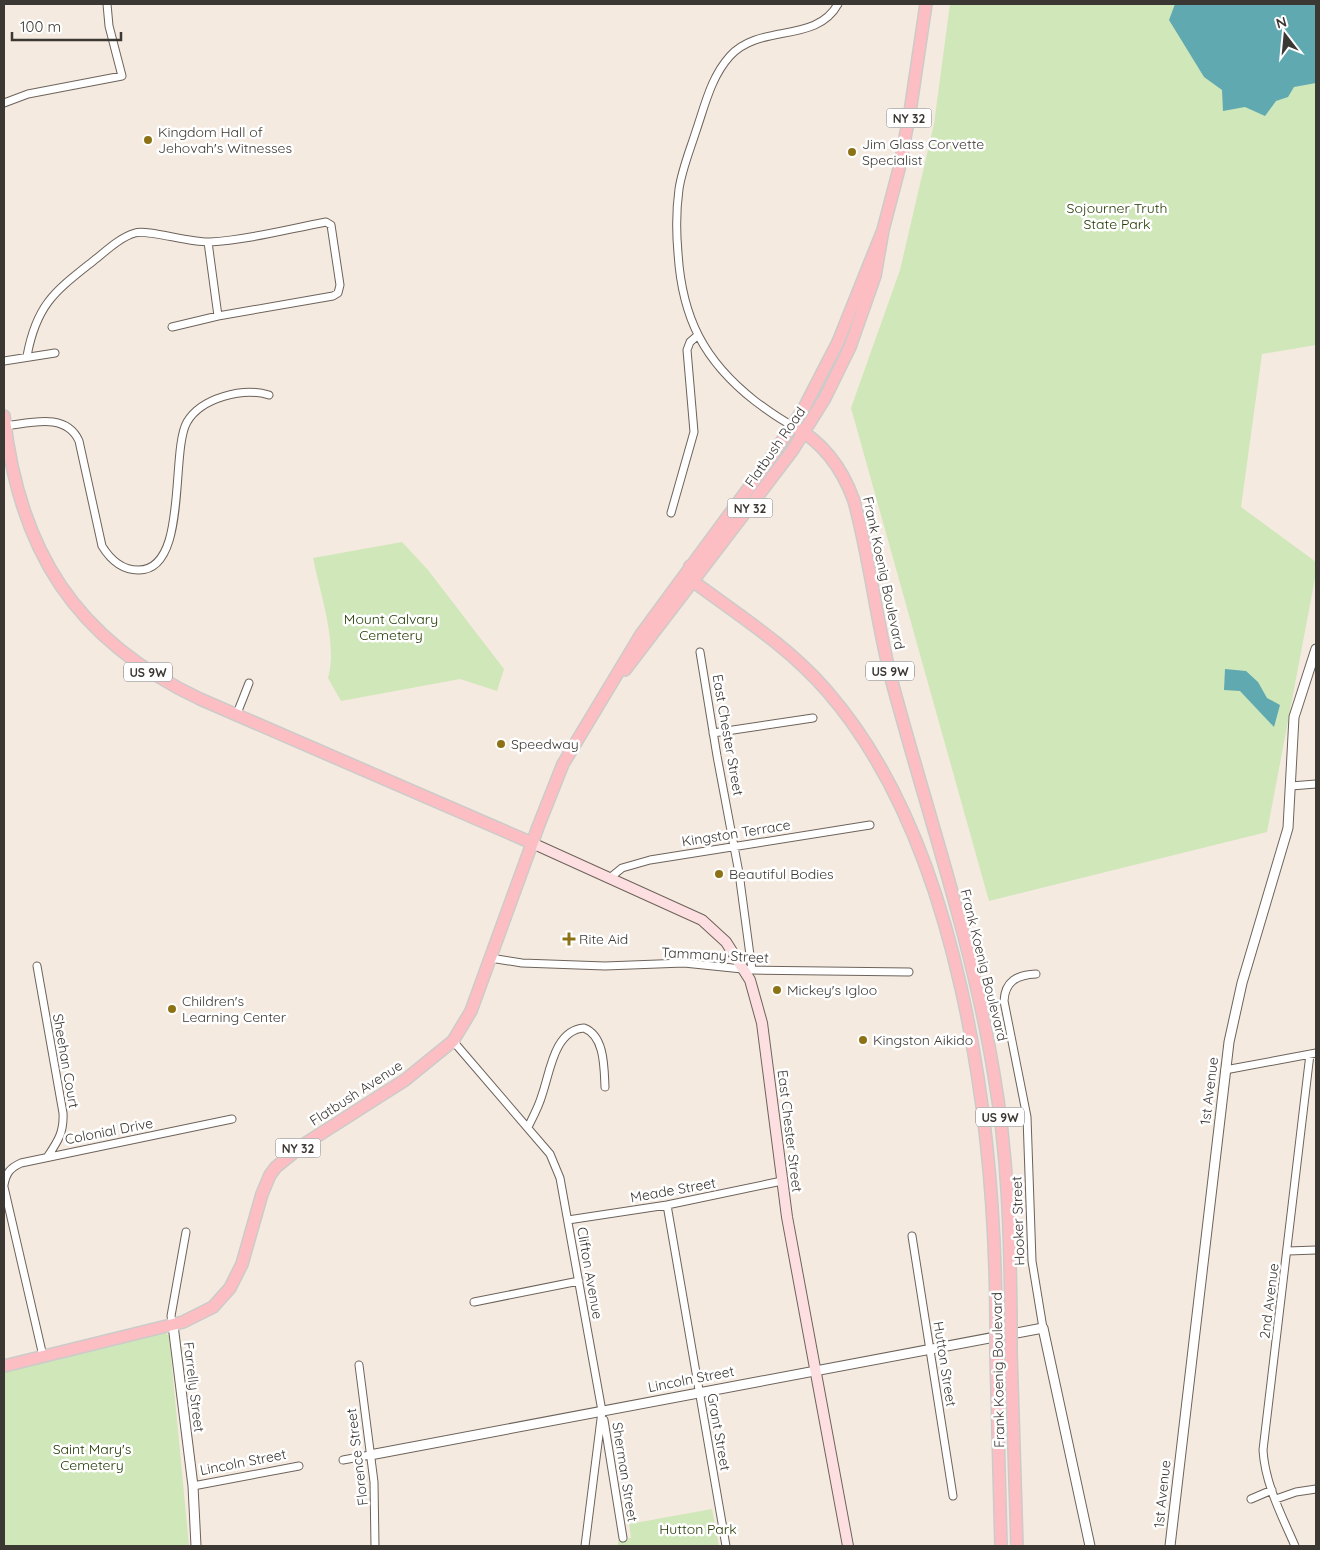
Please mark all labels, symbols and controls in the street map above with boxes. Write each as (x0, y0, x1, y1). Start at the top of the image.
scale bar (12, 10, 121, 42)
north arrow (1260, 10, 1310, 60)
text: N (1274, 12, 1289, 33)
text: 100 m (20, 17, 61, 36)
road number: NY 32 (886, 109, 932, 128)
place label: Kingdom Hall of Jehovah's Witnesses (158, 123, 292, 157)
marker: Kingdom Hall of Jehovah's Witnesses (142, 134, 154, 146)
place label: Jim Glass Corvette Specialist (862, 135, 984, 169)
marker: Jim Glass Corvette Specialist (846, 146, 858, 158)
park label: Sojourner Truth State Park (1067, 199, 1167, 233)
street label: Flatbush Road (741, 403, 809, 491)
street label: Frank Koenig Boulevard (859, 495, 909, 651)
road number: NY 32 (728, 498, 772, 518)
park label: Mount Calvary Cemetery (344, 610, 438, 644)
road number: US 9W (866, 661, 914, 680)
road number: US 9W (124, 662, 172, 682)
street label: East Chester Street (708, 673, 748, 797)
place label: Speedway (511, 735, 579, 753)
marker: Speedway (495, 738, 507, 750)
street label: Kingston Terrace (680, 816, 792, 850)
place label: Beautiful Bodies (729, 865, 834, 883)
marker: Beautiful Bodies (713, 868, 725, 880)
street label: Frank Koenig Boulevard (956, 887, 1012, 1043)
place label: Rite Aid (579, 930, 628, 948)
marker: Rite Aid (563, 933, 575, 945)
street label: Tammany Street (661, 943, 769, 967)
place label: Mickey's Igloo (787, 981, 877, 999)
marker: Mickey's Igloo (771, 984, 783, 996)
place label: Children's Learning Center (182, 992, 287, 1026)
marker: Children's Learning Center (166, 1003, 178, 1015)
street label: Sheehan Court (49, 1012, 83, 1110)
place label: Kingston Aikido (873, 1031, 973, 1049)
marker: Kingston Aikido (857, 1034, 869, 1046)
street label: Flatbush Avenue (306, 1056, 406, 1130)
street label: 1st Avenue (1196, 1056, 1222, 1126)
street label: East Chester Street (774, 1069, 806, 1193)
road number: US 9W (976, 1108, 1024, 1126)
street label: Colonial Drive (63, 1114, 155, 1148)
road number: NY 32 (276, 1138, 320, 1158)
street label: Meade Street (629, 1174, 717, 1206)
street label: Hooker Street (1007, 1176, 1029, 1266)
street label: Clifton Avenue (573, 1225, 607, 1321)
street label: 2nd Avenue (1255, 1262, 1283, 1340)
street label: Frank Koenig Boulevard (988, 1292, 1008, 1448)
street label: Hutton Street (929, 1320, 961, 1408)
street label: Farrelly Street (180, 1341, 208, 1433)
street label: Lincoln Street (646, 1362, 736, 1396)
street label: Grant Street (703, 1392, 735, 1472)
street label: Florence Street (342, 1407, 372, 1507)
street label: Sherman Street (608, 1421, 642, 1523)
park label: Saint Mary's Cemetery (53, 1440, 131, 1474)
street label: Lincoln Street (198, 1445, 288, 1479)
street label: 1st Avenue (1149, 1459, 1175, 1529)
park label: Hutton Park (659, 1520, 737, 1538)

